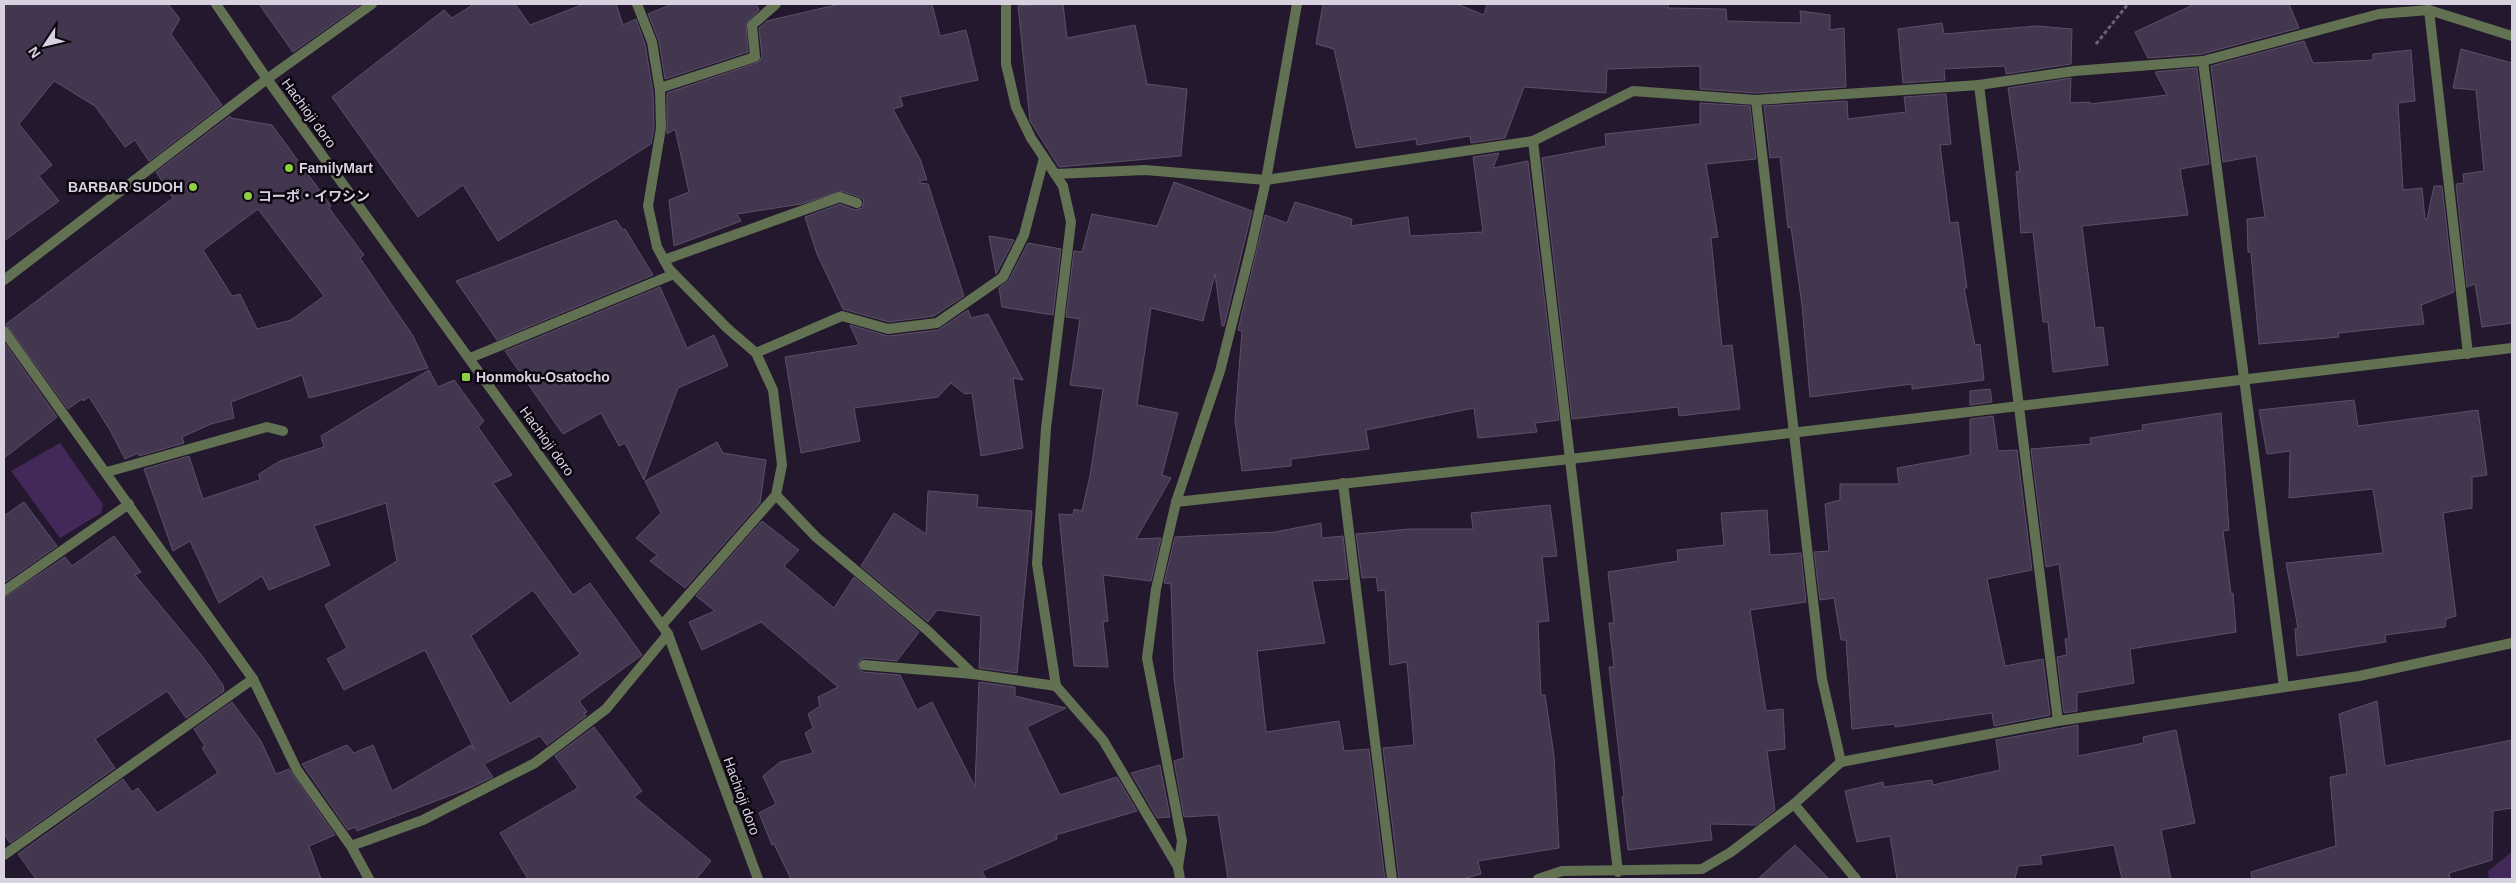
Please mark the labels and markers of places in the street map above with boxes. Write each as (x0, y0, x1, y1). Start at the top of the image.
place label: FamilyMart (299, 160, 373, 176)
marker: FamilyMart (283, 162, 295, 174)
place label: BARBAR SUDOH (68, 179, 183, 195)
marker: BARBAR SUDOH (187, 181, 199, 193)
place label: コーポ・イワシン (258, 188, 370, 204)
marker: コーポ・イワシン (242, 190, 254, 202)
place label: Honmoku-Osatocho (476, 369, 610, 385)
marker: Honmoku-Osatocho (460, 371, 472, 383)

